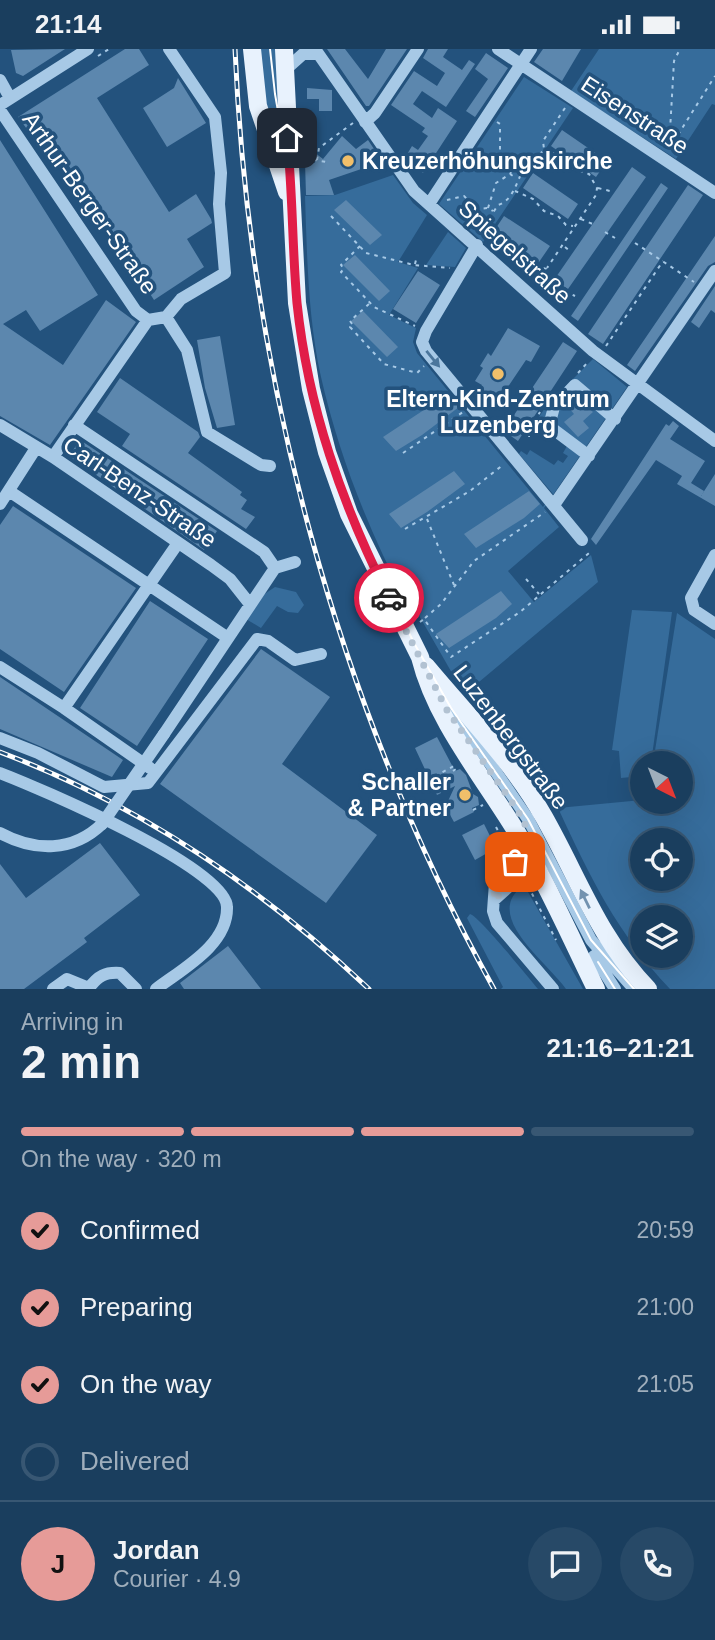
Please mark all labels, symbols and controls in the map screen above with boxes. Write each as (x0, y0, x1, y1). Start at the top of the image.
text: 21:14 (35, 9, 102, 39)
street label: Eisenstraße (576, 71, 694, 159)
street label: Arthur-Berger-Straße (17, 107, 163, 299)
pin (257, 108, 317, 168)
icon: home (268, 119, 306, 157)
place label: Kreuzerhöhungskirche (362, 148, 613, 174)
marker: Kreuzerhöhungskirche (340, 153, 356, 169)
street label: Spiegelstraße (454, 195, 576, 309)
one-way arrow (425, 350, 440, 367)
marker: Eltern-Kind-Zentrum Luzenberg (490, 366, 506, 382)
place label: Eltern-Kind-Zentrum Luzenberg (386, 386, 610, 438)
street label: Carl-Benz-Straße (59, 431, 221, 553)
courier (354, 563, 424, 633)
icon: car (370, 579, 408, 617)
street label: Luzenbergstraße (448, 660, 574, 814)
north arrow (630, 751, 693, 814)
map controls (630, 751, 693, 968)
place label: Schaller & Partner (347, 769, 451, 821)
marker: Schaller & Partner (457, 787, 473, 803)
button: locate (630, 828, 693, 891)
pin (485, 832, 545, 892)
icon: bag (496, 843, 534, 881)
one-way arrow (579, 889, 590, 909)
button: layers (630, 905, 693, 968)
text: Arriving in (21, 1009, 123, 1035)
text: 21:16–21:21 (547, 1033, 694, 1063)
text: 2 min (21, 1036, 141, 1088)
text: On the way · 320 m (21, 1146, 222, 1172)
icon: check (21, 1212, 59, 1250)
text: Confirmed (80, 1215, 200, 1245)
text: 20:59 (636, 1217, 694, 1243)
icon: check (21, 1289, 59, 1327)
text: Preparing (80, 1292, 193, 1322)
text: 21:00 (636, 1294, 694, 1320)
icon: check (21, 1366, 59, 1404)
text: On the way (80, 1369, 212, 1399)
text: 21:05 (636, 1371, 694, 1397)
text: Delivered (80, 1446, 190, 1476)
button: chat (528, 1527, 602, 1601)
button: phone (620, 1527, 694, 1601)
text: Jordan (113, 1535, 200, 1565)
text: J (51, 1549, 65, 1579)
text: Courier · 4.9 (113, 1566, 241, 1592)

